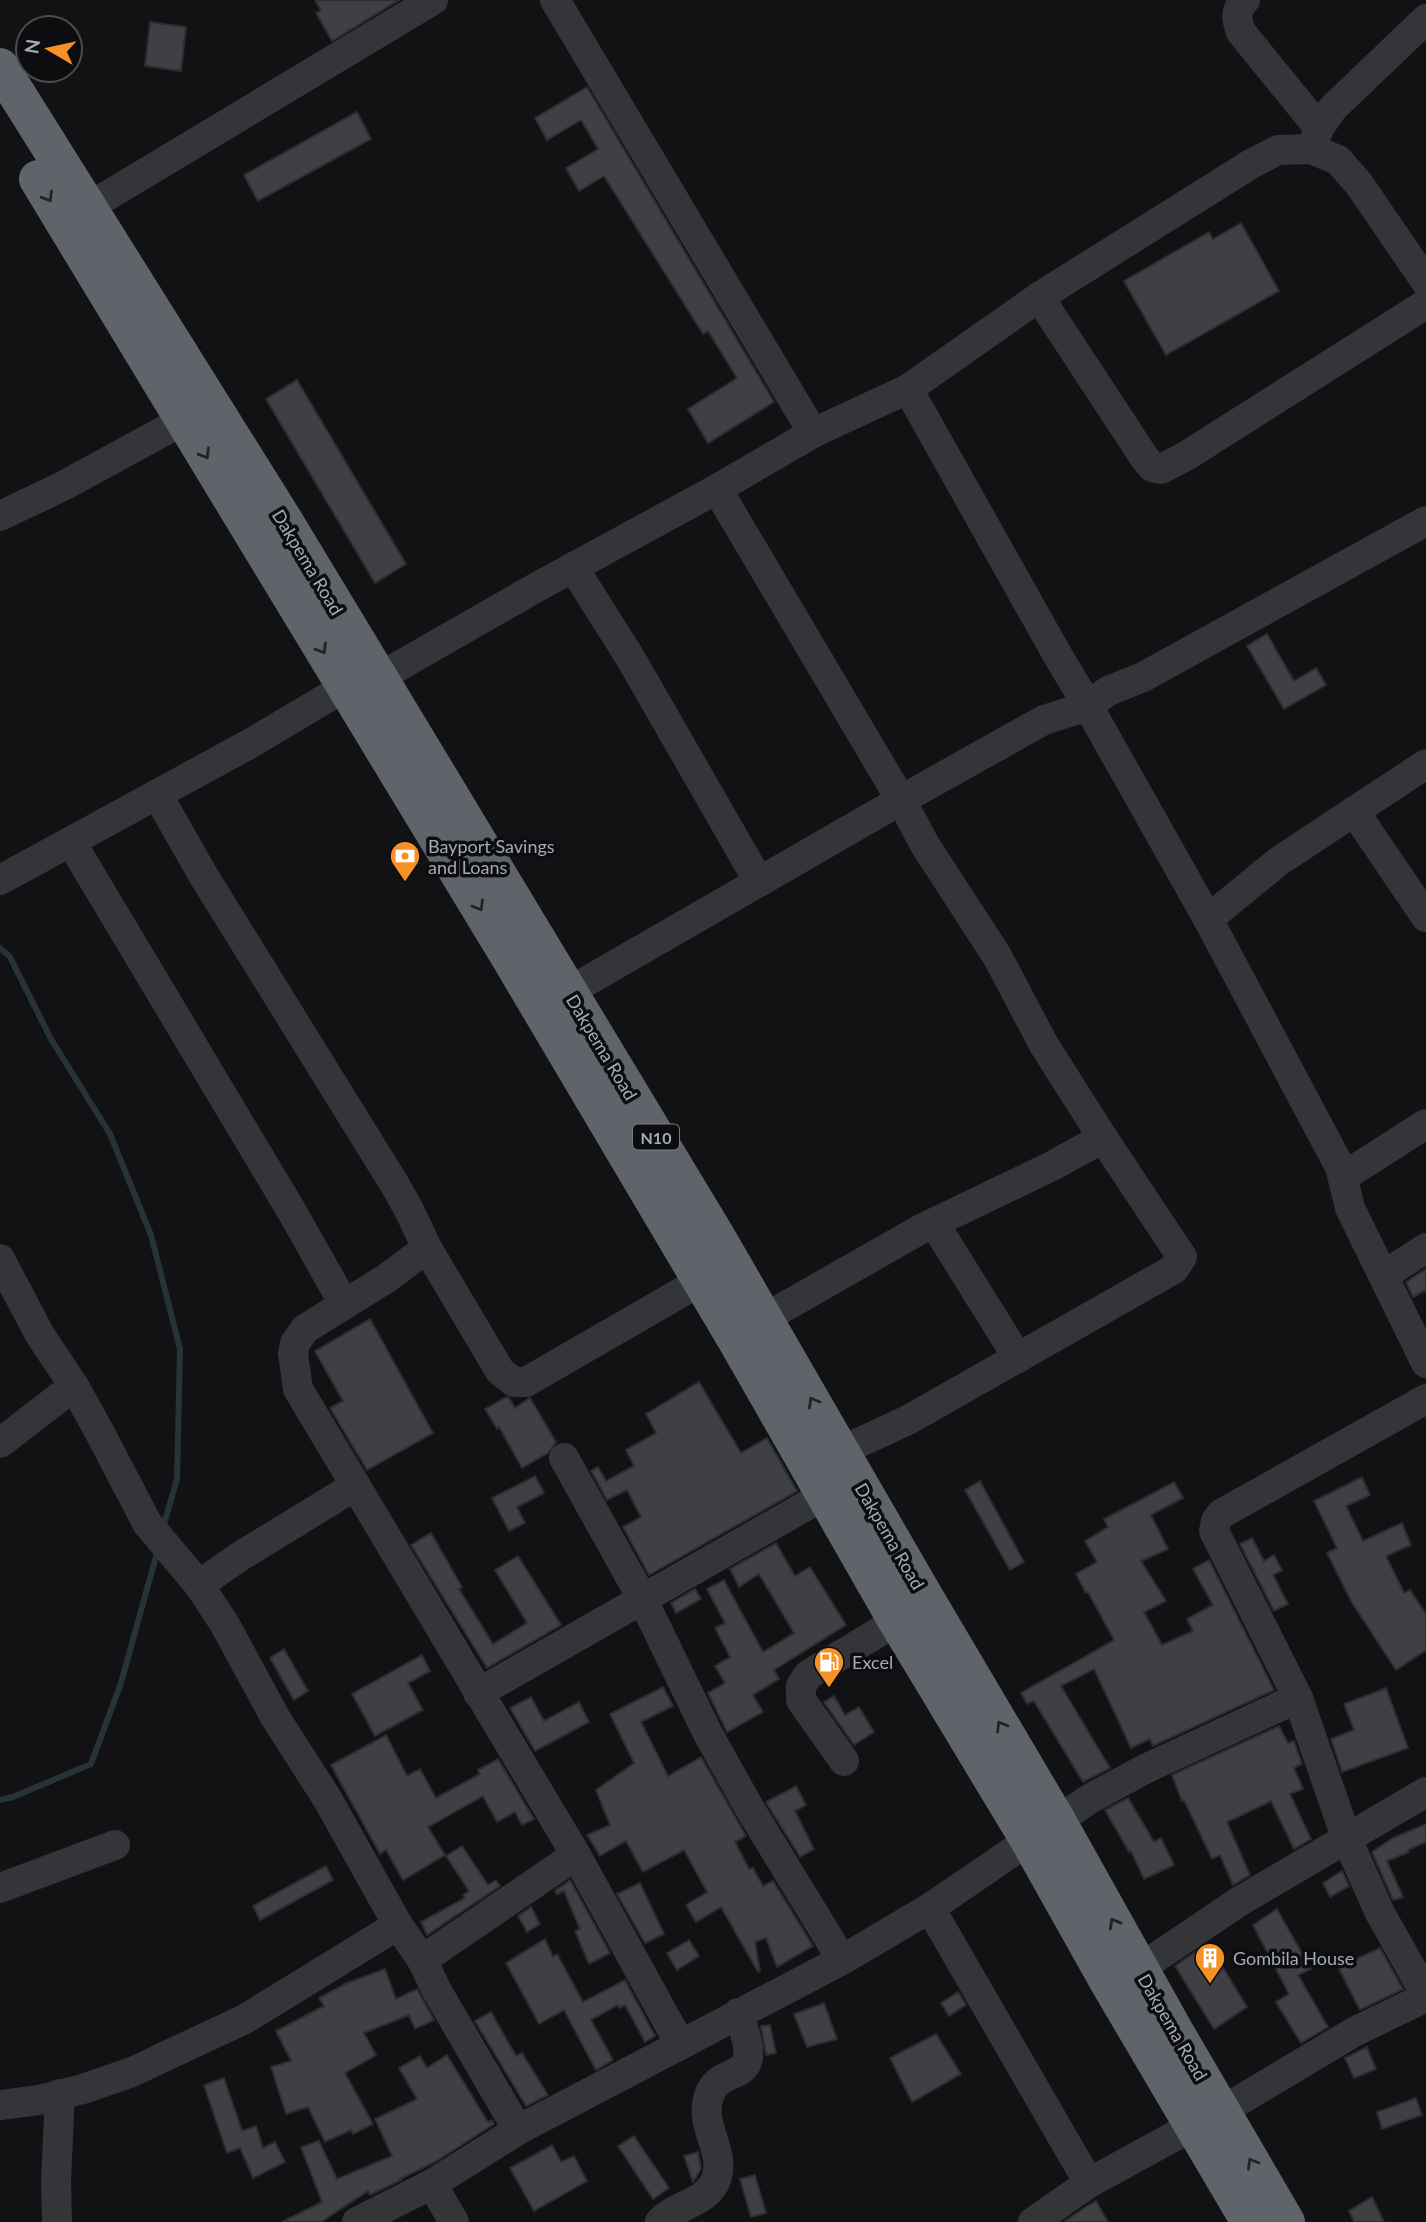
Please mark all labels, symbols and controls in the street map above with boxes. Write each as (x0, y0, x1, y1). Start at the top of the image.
north arrow (14, 14, 84, 84)
text: N (19, 37, 44, 55)
one-way arrow (40, 189, 53, 202)
one-way arrow (197, 447, 210, 460)
street label: Dakpema Road (268, 505, 348, 619)
one-way arrow (314, 641, 327, 654)
place label: Bayport Savings and Loans (428, 835, 555, 878)
bank icon: Bayport Savings and Loans (388, 839, 422, 883)
one-way arrow (470, 899, 483, 912)
street label: Dakpema Road (562, 990, 642, 1104)
road number: N10 (633, 1124, 679, 1149)
one-way arrow (808, 1397, 821, 1409)
street label: Dakpema Road (851, 1479, 929, 1593)
fuel station icon: Excel (812, 1645, 846, 1689)
place label: Excel (852, 1651, 893, 1673)
one-way arrow (996, 1721, 1009, 1733)
one-way arrow (1109, 1918, 1122, 1931)
building icon: Gombila House (1193, 1941, 1227, 1985)
place label: Gombila House (1233, 1947, 1354, 1969)
street label: Dakpema Road (1134, 1970, 1212, 2084)
one-way arrow (1247, 2158, 1260, 2171)

